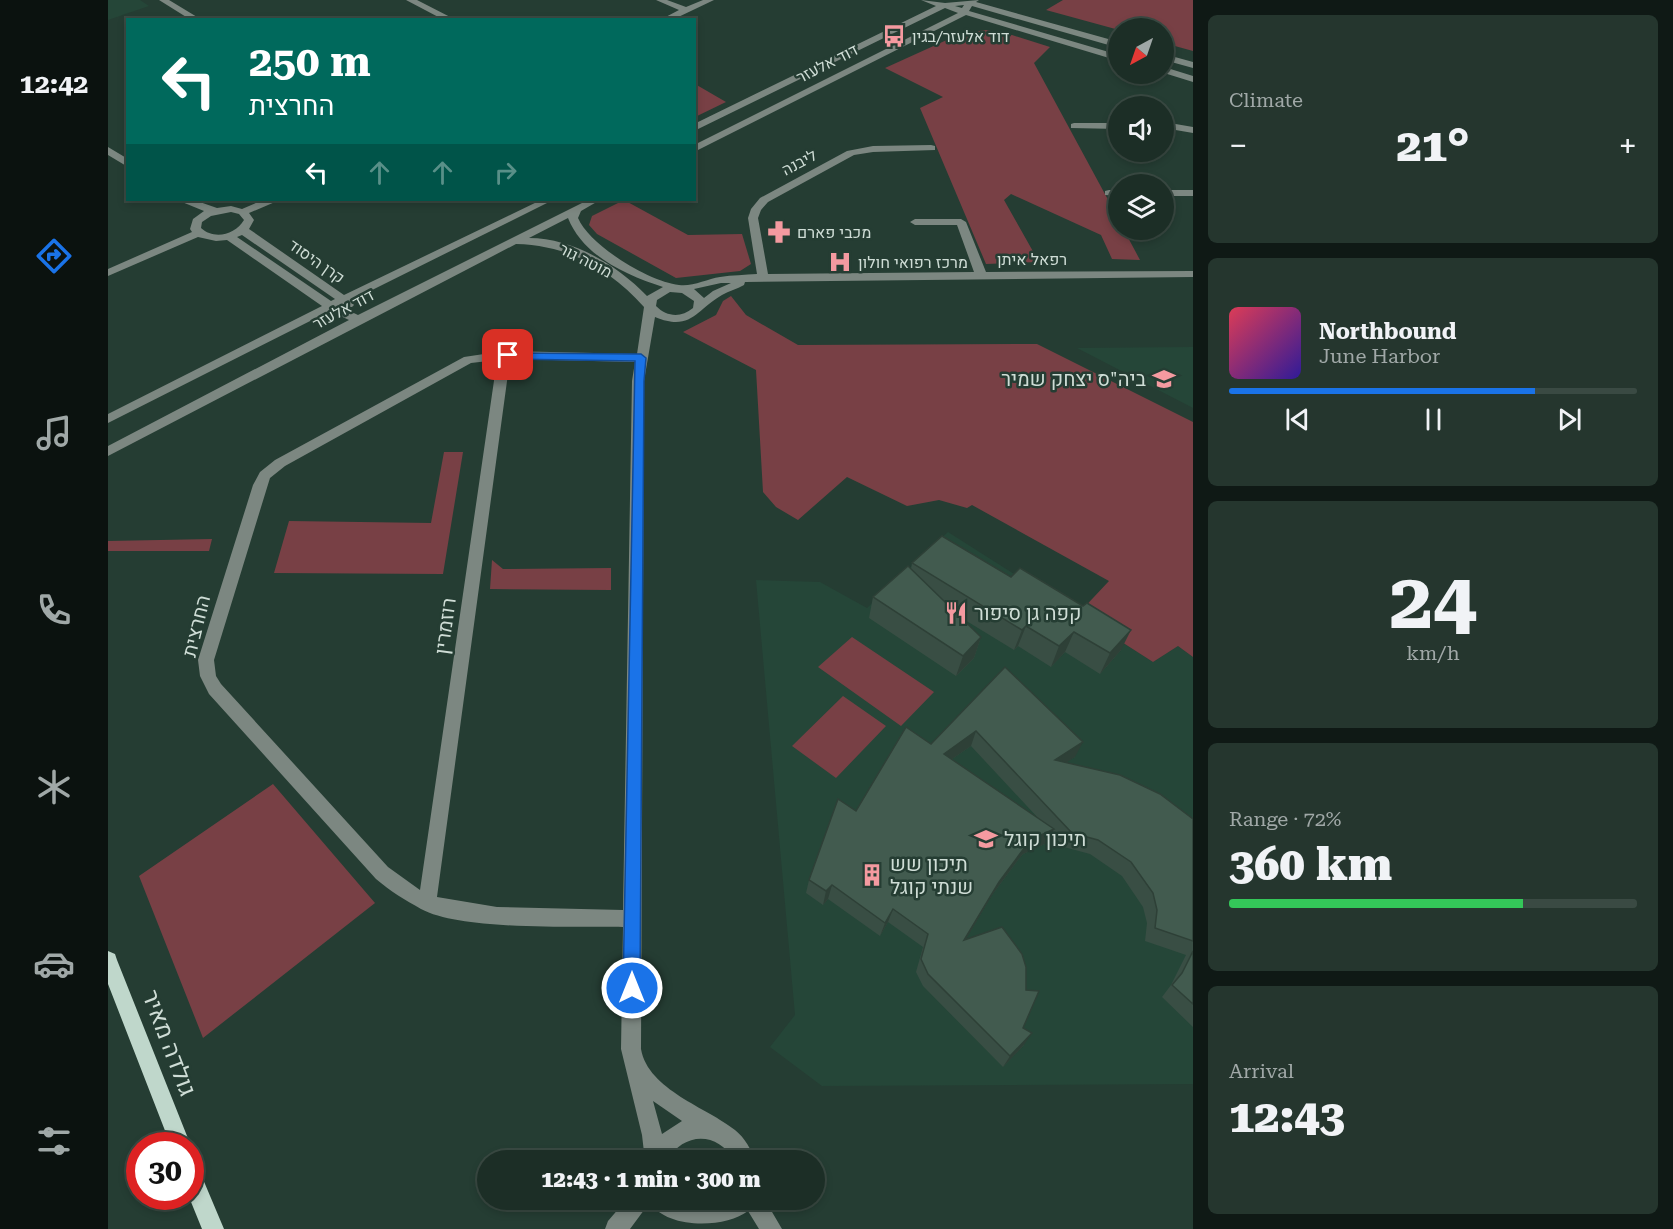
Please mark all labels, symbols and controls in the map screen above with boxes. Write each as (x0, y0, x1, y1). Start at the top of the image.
north arrow (1108, 18, 1174, 84)
map controls (1108, 18, 1174, 240)
bus stop icon: דוד אלעזר/בגין (881, 23, 907, 49)
place label: דוד אלעזר/בגין (912, 27, 1009, 46)
text: 250 m (249, 37, 371, 86)
street label: דוד אלעזר (793, 40, 861, 87)
icon: left (150, 42, 228, 120)
text: 12:42 (20, 68, 88, 100)
text: Climate (1229, 88, 1303, 112)
text: החרצית (249, 90, 334, 122)
button: sound (1108, 96, 1174, 162)
text: 21° (1397, 119, 1470, 172)
text: − (1229, 126, 1247, 165)
text: + (1619, 126, 1637, 165)
street label: ליבנה (779, 145, 820, 179)
icon: left (300, 156, 333, 189)
icon: ahead (363, 156, 396, 189)
icon: ahead (426, 156, 459, 189)
icon: right (489, 156, 522, 189)
button: layers (1108, 174, 1174, 240)
pharmacy icon: מכבי פארם (766, 219, 792, 245)
place label: מכבי פארם (797, 223, 871, 242)
icon: directions (33, 235, 75, 277)
street label: קרן היסוד (285, 235, 348, 288)
street label: מוטה גור (556, 239, 615, 282)
hospital icon: מרכז רפואי חולון (827, 249, 853, 275)
street label: רפאל איתן (997, 250, 1067, 269)
place label: מרכז רפואי חולון (858, 253, 968, 272)
street label: דוד אלעזר (309, 285, 377, 333)
text: Northbound (1319, 319, 1457, 344)
pin (482, 329, 533, 380)
icon: arrive (491, 338, 524, 371)
text: June Harbor (1319, 344, 1440, 368)
school or university icon: ביה"ס יצחק שמיר (1151, 366, 1177, 392)
place label: ביה"ס יצחק שמיר (1001, 367, 1146, 391)
icon: previous (1281, 403, 1314, 436)
icon: pause (1417, 403, 1450, 436)
icon: next (1553, 403, 1586, 436)
icon: music (33, 412, 75, 454)
text: 24 (1389, 556, 1477, 647)
icon: phone (33, 589, 75, 631)
street label: החרצית (177, 592, 215, 660)
street label: רוזמרין (429, 596, 461, 656)
restaurant icon: קפה גן סיפור (943, 600, 969, 626)
place label: קפה גן סיפור (974, 601, 1081, 625)
text: km/h (1406, 641, 1460, 665)
icon: climate (33, 766, 75, 808)
text: Range · 72% (1229, 807, 1341, 831)
school or university icon: תיכון קוגל (973, 826, 999, 852)
place label: תיכון קוגל (1004, 827, 1086, 851)
text: 360 km (1229, 838, 1392, 891)
place label: תיכון שש שנתי קוגל (890, 852, 973, 899)
building icon: תיכון שש שנתי קוגל (859, 862, 885, 888)
icon: car (33, 943, 75, 985)
position arrow (600, 956, 664, 1020)
street label: גולדה מאיר (136, 986, 202, 1100)
text: Arrival (1229, 1059, 1294, 1083)
text: 12:43 (1229, 1090, 1345, 1143)
icon: filters (33, 1120, 75, 1162)
speed limit sign: 30 (126, 1132, 204, 1210)
text: 12:43 · 1 min · 300 m (541, 1167, 761, 1192)

